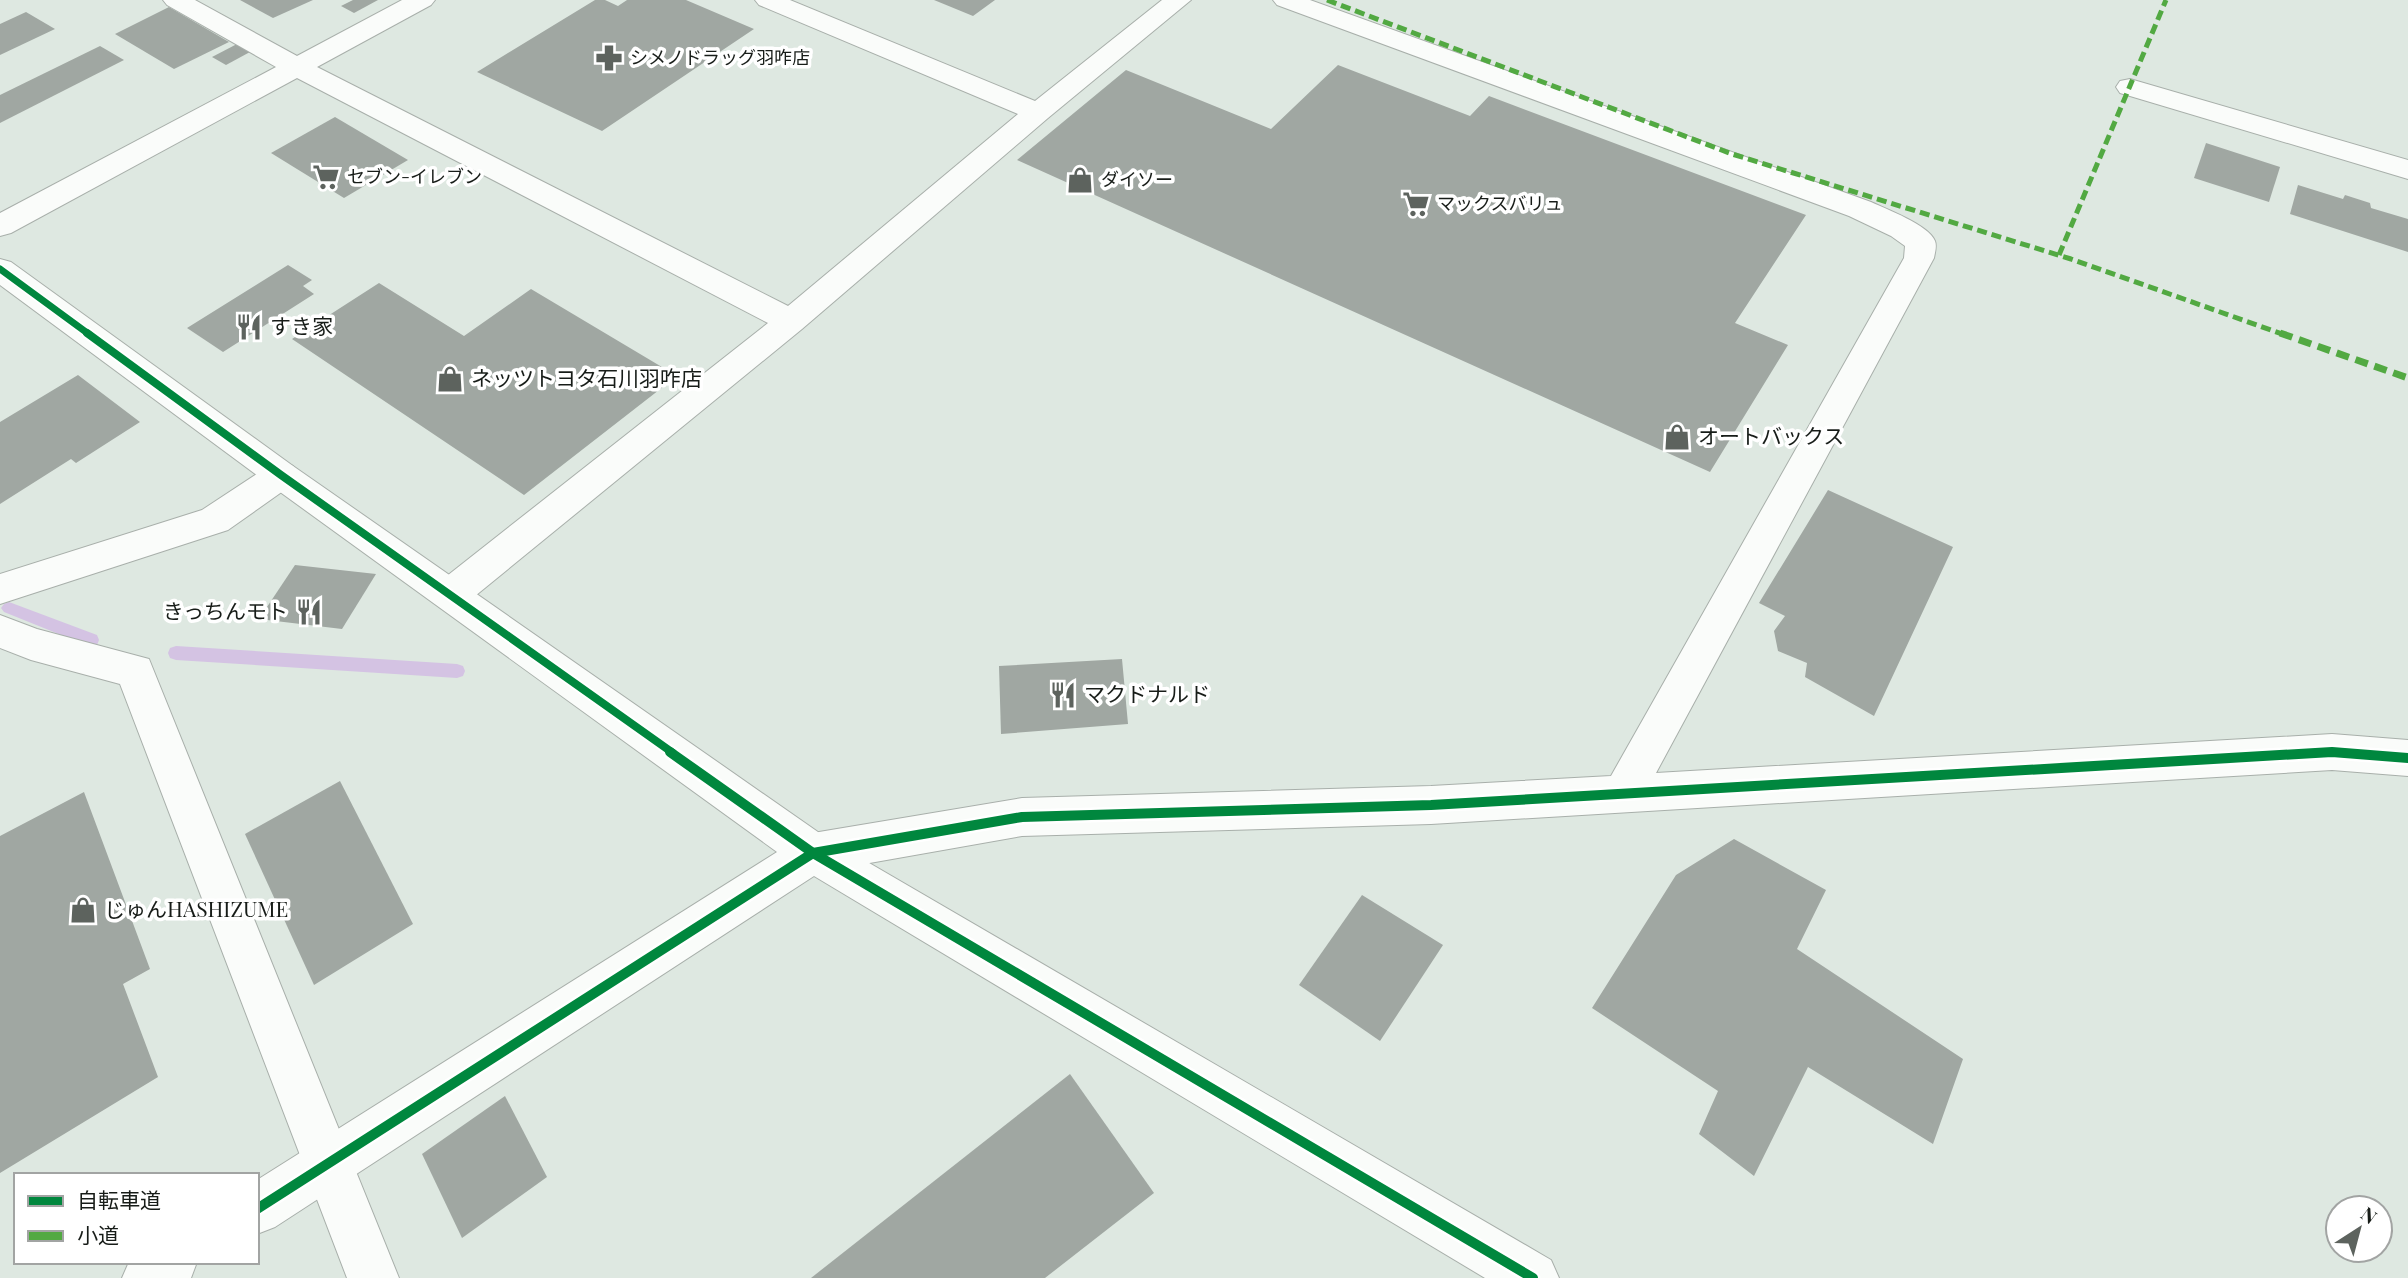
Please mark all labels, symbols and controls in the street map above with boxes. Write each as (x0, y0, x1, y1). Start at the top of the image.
pharmacy icon: シメノドラッグ羽咋店 (594, 43, 624, 73)
place label: シメノドラッグ羽咋店 (630, 45, 810, 69)
supermarket icon: セブン-イレブン (311, 162, 341, 192)
place label: セブン-イレブン (347, 164, 482, 188)
shop icon: ダイソー (1065, 165, 1095, 195)
place label: ダイソー (1101, 167, 1173, 191)
supermarket icon: マックスバリュ (1401, 189, 1431, 219)
place label: マックスバリュ (1437, 191, 1562, 215)
place label: すき家 (270, 311, 333, 339)
restaurant icon: すき家 (234, 312, 264, 342)
place label: ネッツトヨタ石川羽咋店 (471, 363, 702, 391)
shop icon: ネッツトヨタ石川羽咋店 (435, 364, 465, 394)
place label: オートバックス (1698, 421, 1844, 449)
shop icon: オートバックス (1662, 422, 1692, 452)
place label: きっちんモト (163, 596, 288, 624)
restaurant icon: きっちんモト (294, 597, 324, 627)
place label: マクドナルド (1084, 679, 1210, 707)
restaurant icon: マクドナルド (1048, 680, 1078, 710)
place label: じゅんHASHIZUME (104, 894, 288, 922)
shop icon: じゅんHASHIZUME (68, 895, 98, 925)
legend (14, 1173, 259, 1264)
text: 自転車道 (77, 1185, 161, 1213)
north arrow (2324, 1194, 2394, 1264)
text: N (2356, 1200, 2383, 1229)
text: 小道 (77, 1220, 119, 1248)

